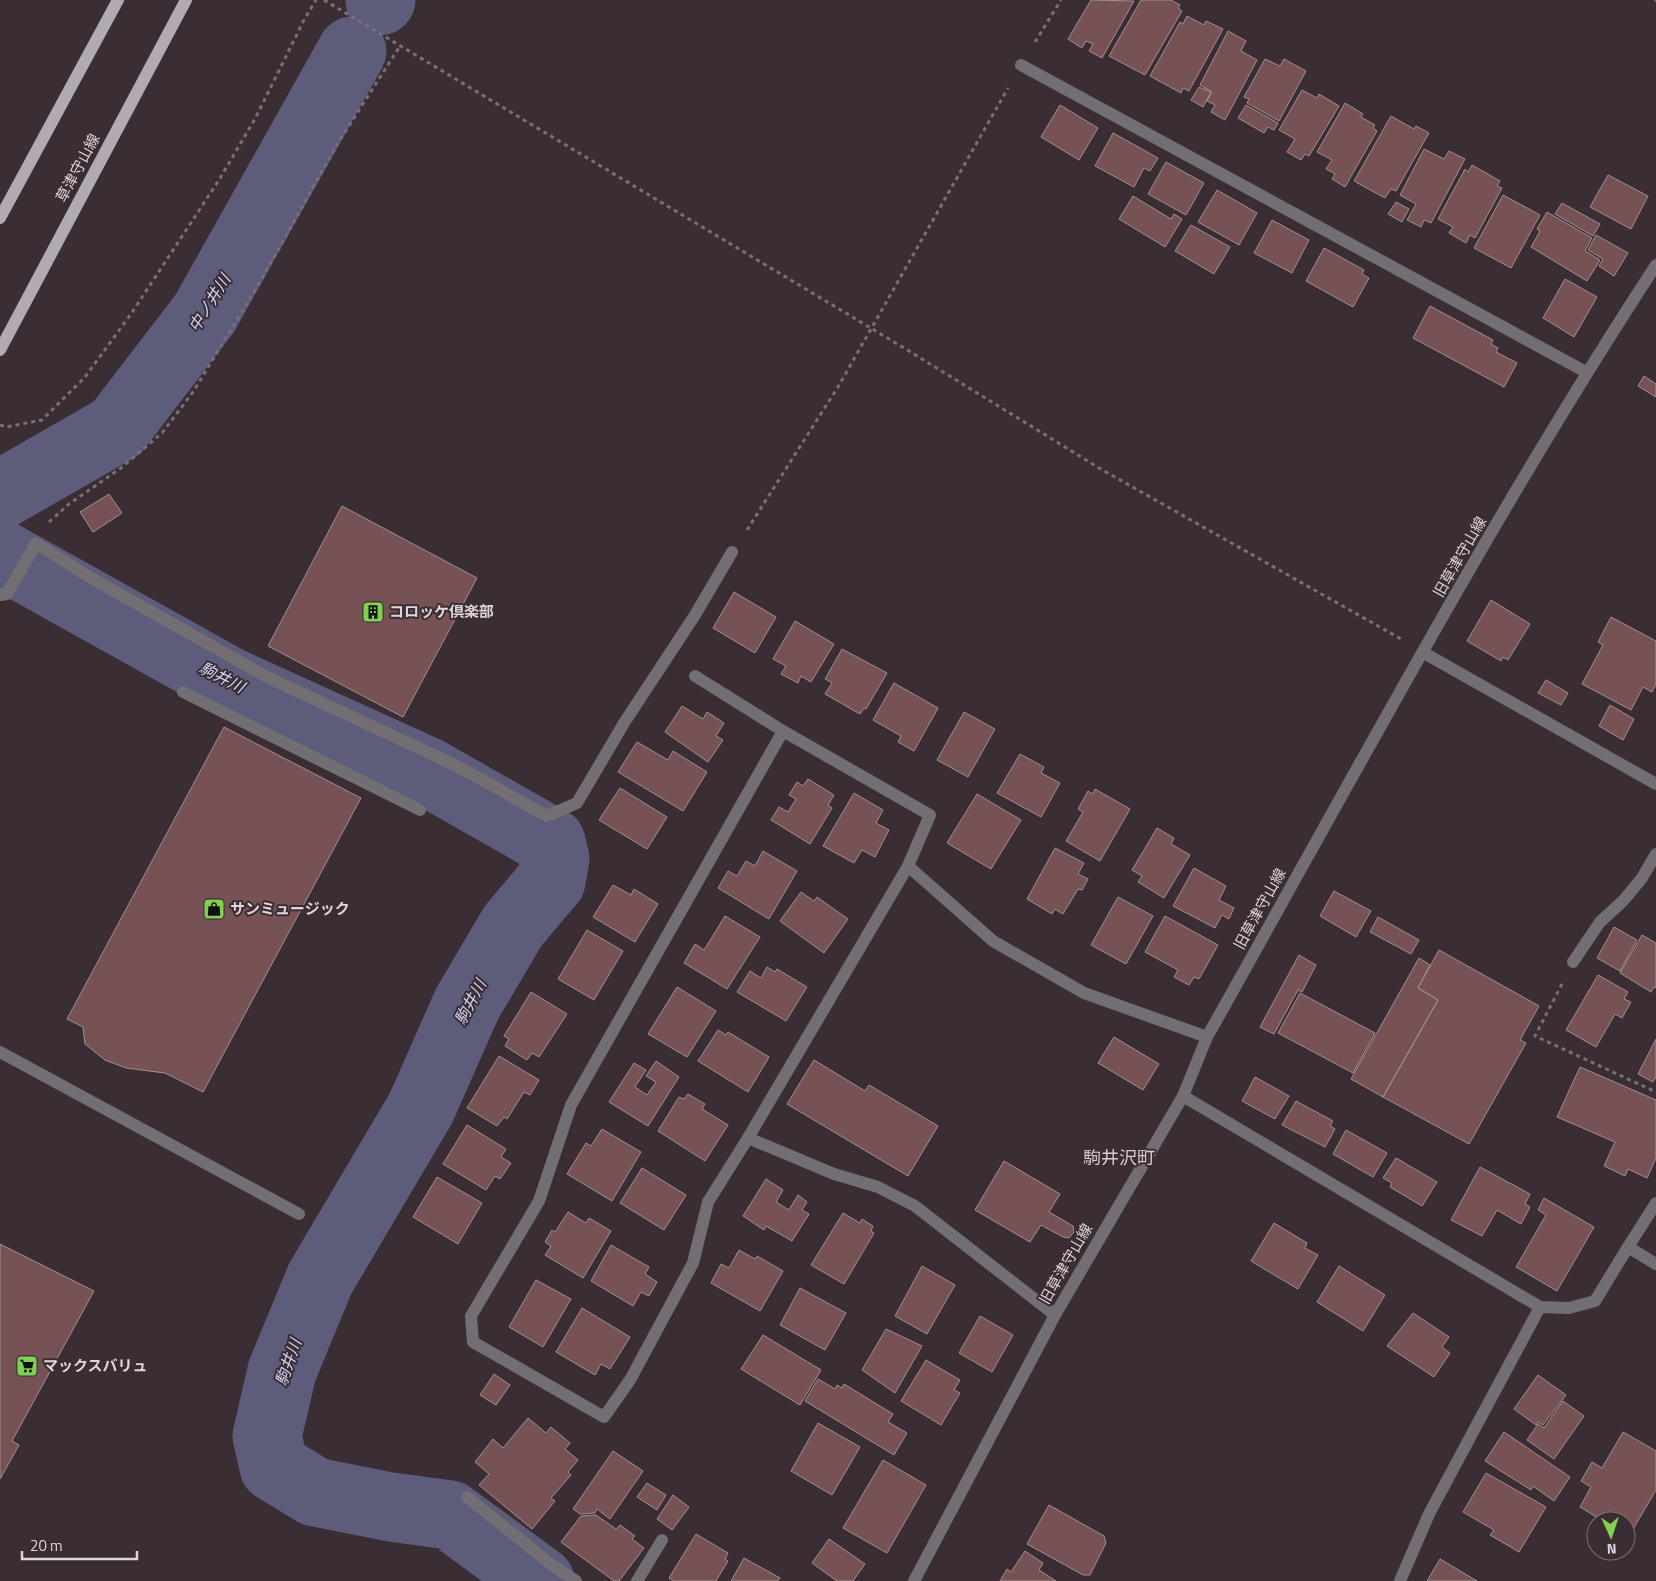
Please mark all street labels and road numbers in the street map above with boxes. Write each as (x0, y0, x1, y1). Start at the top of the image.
street label: 草津守山線 (50, 129, 105, 206)
street label: 旧草津守山線 (1427, 512, 1492, 601)
street label: 旧草津守山線 (1228, 864, 1291, 954)
street label: 旧草津守山線 (1033, 1219, 1098, 1308)

